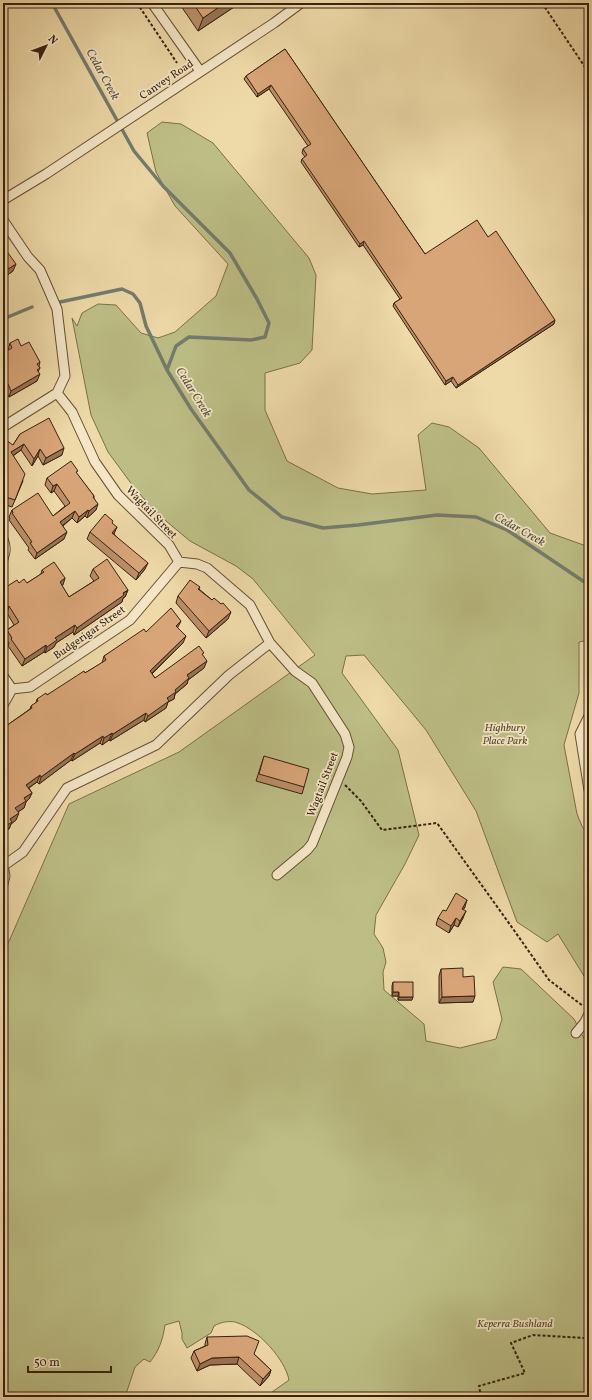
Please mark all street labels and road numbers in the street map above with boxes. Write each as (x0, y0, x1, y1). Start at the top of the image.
street label: Canvey Road (137, 57, 197, 104)
street label: Wagtail Street (122, 483, 180, 543)
street label: Budgerigar Street (51, 603, 129, 664)
street label: Wagtail Street (304, 750, 343, 819)

